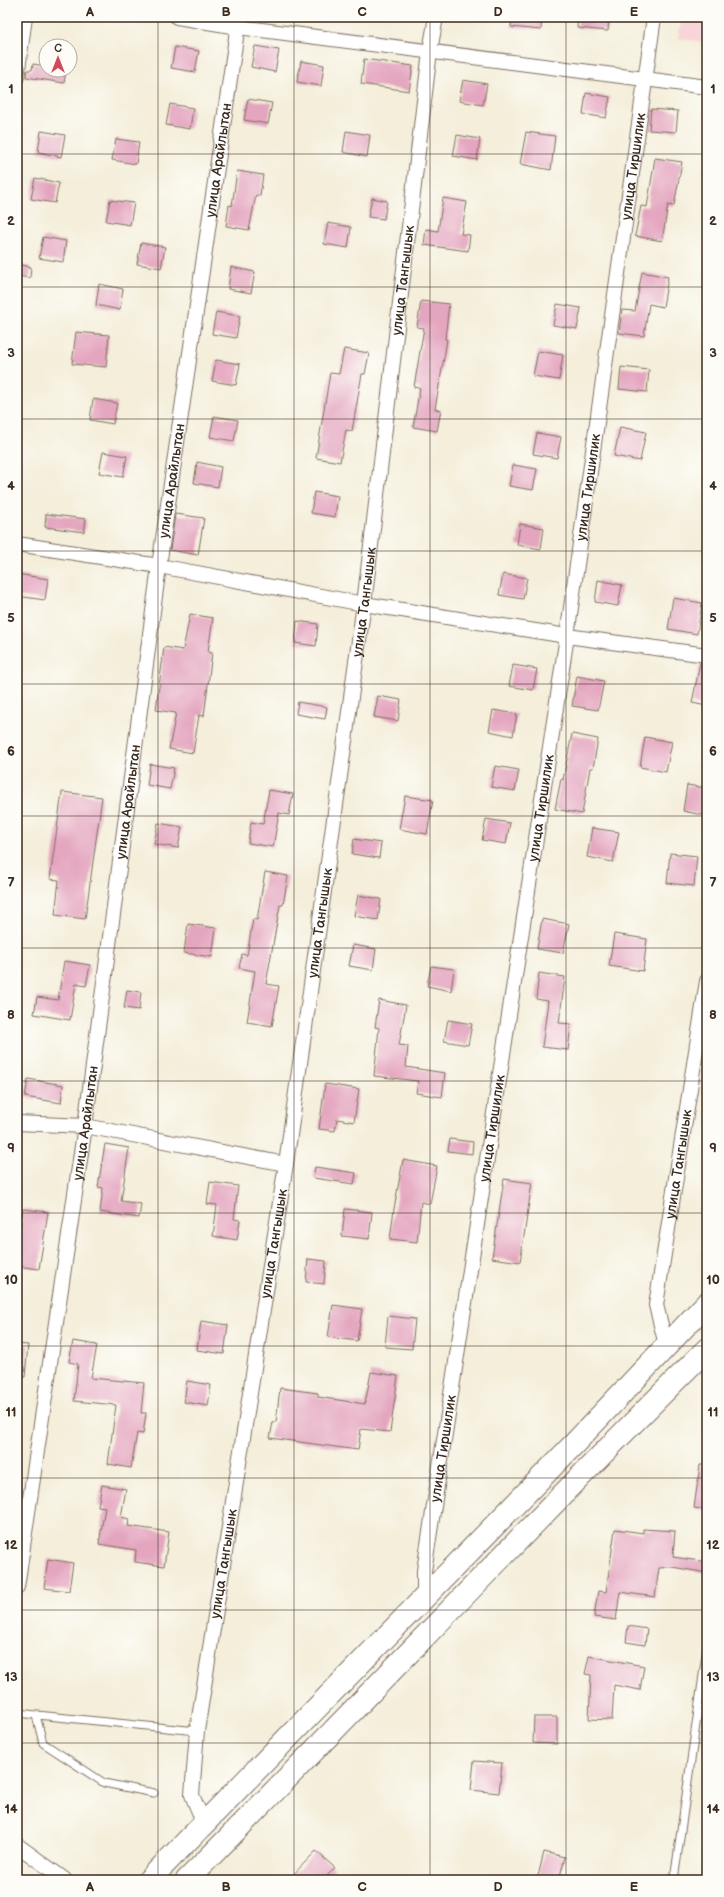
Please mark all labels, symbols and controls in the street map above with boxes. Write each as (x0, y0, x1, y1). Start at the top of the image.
text: A (85, 4, 94, 20)
text: B (221, 4, 231, 20)
text: C (357, 4, 367, 20)
text: D (493, 4, 503, 20)
text: E (630, 4, 639, 20)
north arrow (38, 38, 78, 78)
text: С (54, 42, 62, 55)
text: 1 (8, 81, 14, 97)
text: 1 (710, 81, 716, 97)
street label: улица Арайлытан (202, 102, 235, 219)
street label: улица Тиршилик (618, 111, 650, 221)
text: 2 (7, 213, 15, 229)
text: 2 (709, 213, 717, 229)
street label: улица Тангышык (388, 224, 418, 336)
text: 3 (7, 345, 15, 361)
text: 3 (709, 345, 717, 361)
street label: улица Арайлытан (155, 422, 189, 539)
street label: улица Тиршилик (572, 432, 604, 542)
text: 4 (7, 478, 15, 494)
text: 4 (709, 478, 717, 494)
street label: улица Тангышык (349, 545, 380, 658)
text: 5 (7, 610, 15, 626)
text: 5 (709, 610, 717, 626)
text: 6 (7, 743, 15, 759)
street label: улица Арайлытан (112, 743, 144, 860)
text: 6 (709, 743, 717, 759)
street label: улица Тиршилик (525, 753, 558, 863)
street label: улица Тангышык (304, 866, 336, 979)
text: 7 (7, 875, 15, 891)
text: 7 (709, 875, 717, 891)
text: 8 (7, 1007, 15, 1023)
text: 8 (709, 1007, 717, 1023)
street label: улица Арайлытан (69, 1065, 102, 1182)
street label: улица Тиршилик (476, 1073, 509, 1183)
street label: улица Тангышык (662, 1107, 696, 1220)
text: 9 (7, 1140, 15, 1156)
text: 9 (709, 1140, 717, 1156)
street label: улица Тангышык (257, 1187, 291, 1300)
text: 10 (4, 1272, 18, 1288)
text: 10 (706, 1272, 720, 1288)
street label: улица Тиршилик (427, 1393, 460, 1503)
text: 11 (6, 1404, 16, 1420)
text: 11 (708, 1404, 718, 1420)
street label: улица Тангышык (207, 1507, 241, 1620)
text: 12 (4, 1537, 18, 1553)
text: 12 (706, 1537, 720, 1553)
text: 13 (4, 1669, 18, 1685)
text: 13 (706, 1669, 720, 1685)
text: 14 (4, 1801, 18, 1817)
text: 14 (706, 1801, 720, 1817)
text: A (85, 1879, 94, 1895)
text: B (221, 1879, 231, 1895)
text: C (357, 1879, 367, 1895)
text: D (493, 1879, 503, 1895)
text: E (630, 1879, 639, 1895)

